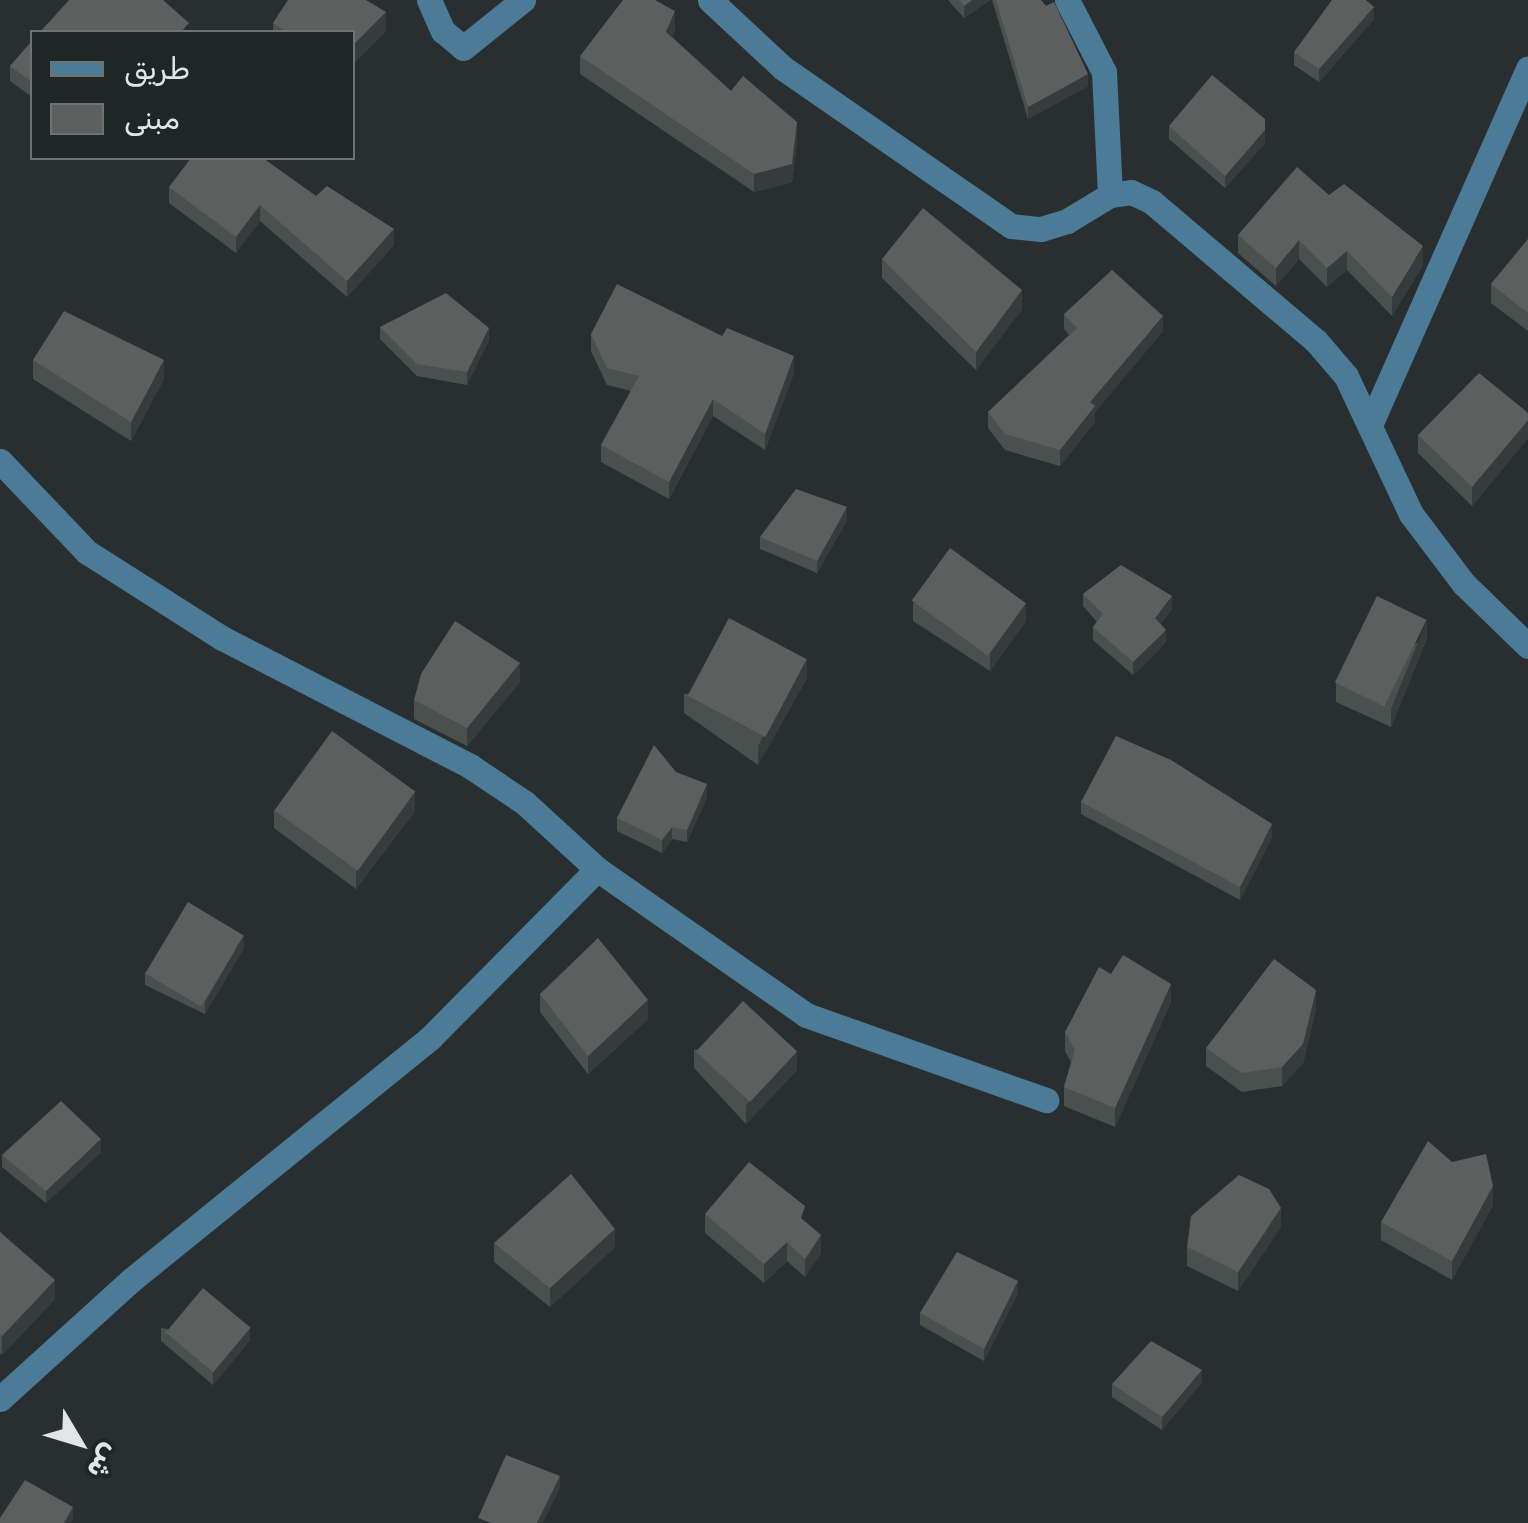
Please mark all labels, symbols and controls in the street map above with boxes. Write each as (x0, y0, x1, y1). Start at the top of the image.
legend (30, 30, 355, 160)
text: طريق (124, 51, 190, 87)
text: مبنى (124, 101, 180, 137)
north arrow (30, 1393, 130, 1493)
text: ش (80, 1438, 128, 1486)

